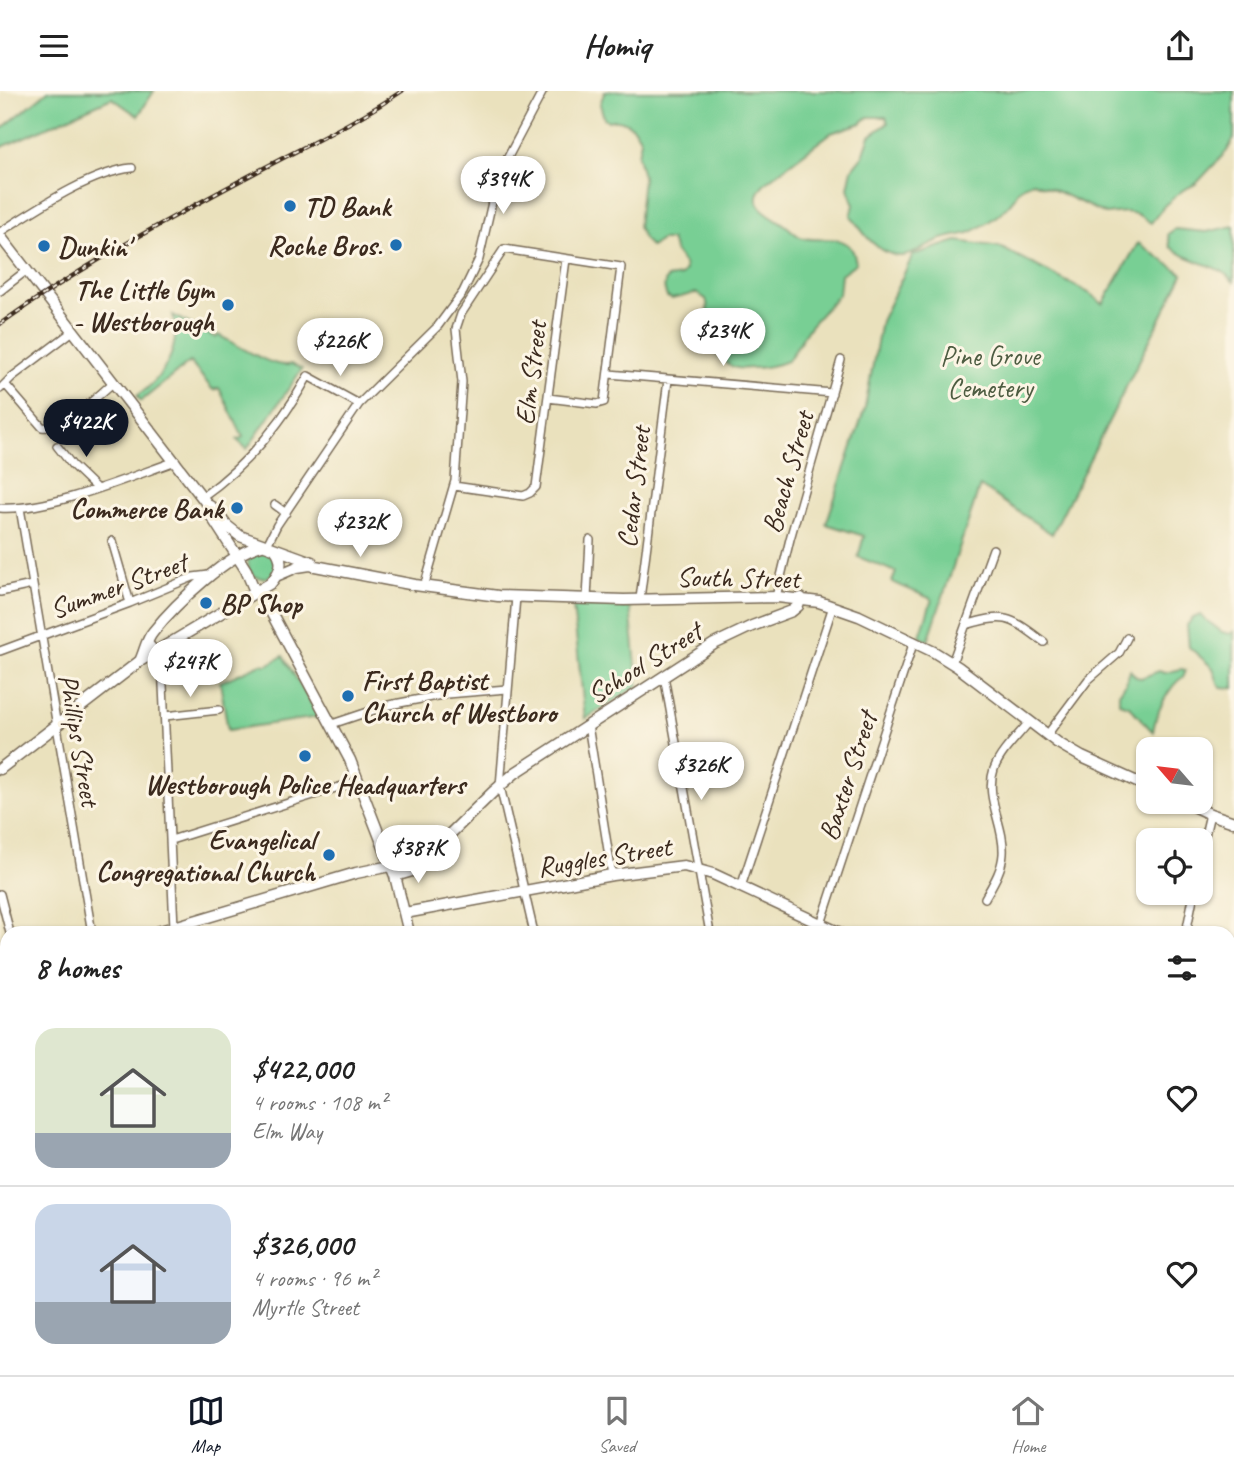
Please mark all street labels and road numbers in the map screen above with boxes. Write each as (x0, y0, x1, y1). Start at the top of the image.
street label: Elm Street (507, 317, 555, 427)
street label: Beach Street (753, 405, 822, 537)
street label: Cedar Street (609, 422, 659, 550)
street label: Summer Street (45, 543, 195, 626)
street label: South Street (676, 559, 802, 596)
street label: School Street (581, 612, 711, 711)
street label: Phillips Street (51, 671, 109, 812)
street label: Baxter Street (810, 704, 886, 845)
street label: Ruggles Street (535, 828, 676, 884)

